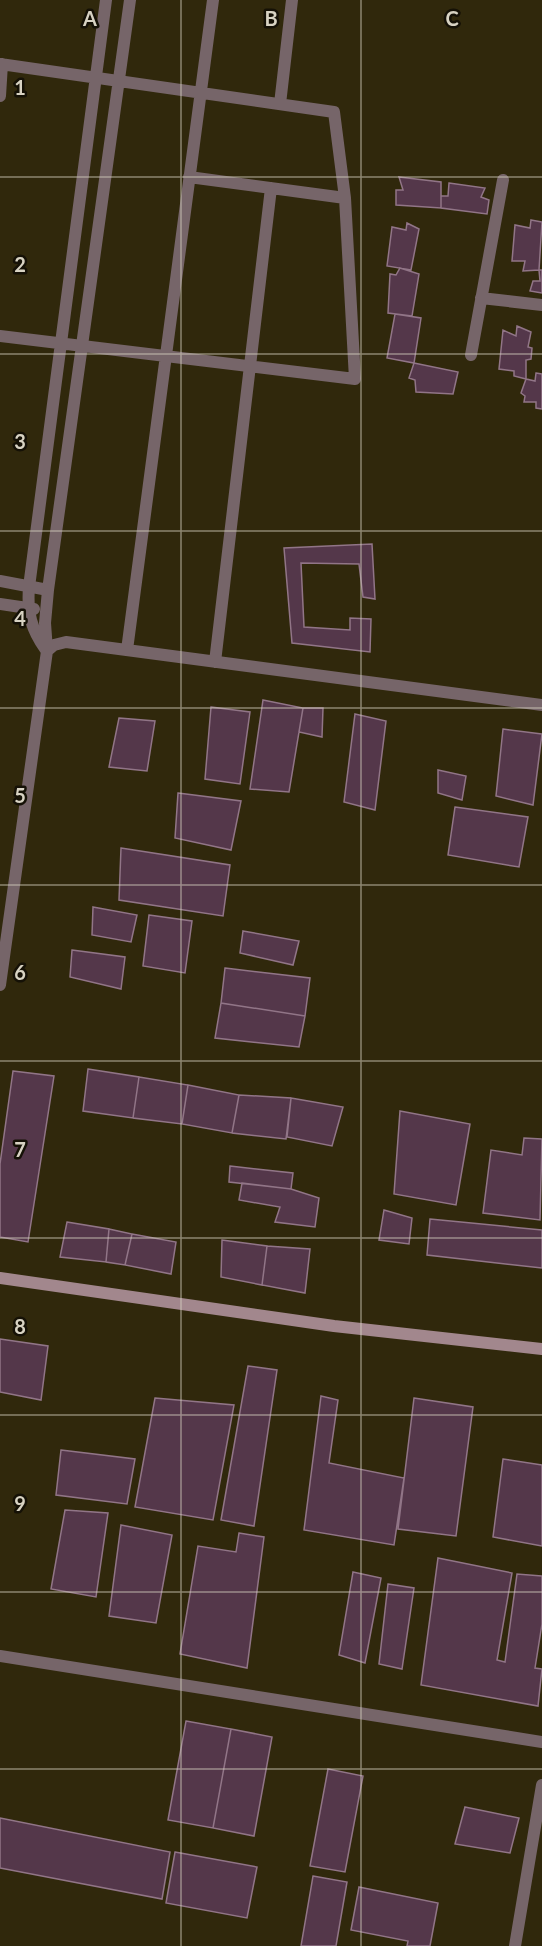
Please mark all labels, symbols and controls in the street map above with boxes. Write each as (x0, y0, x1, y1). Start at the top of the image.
text: A (82, 6, 97, 30)
text: B (264, 6, 278, 30)
text: C (445, 6, 459, 30)
text: 1 (14, 75, 26, 99)
text: 2 (14, 252, 26, 276)
text: 3 (14, 429, 26, 453)
text: 4 (14, 606, 26, 630)
text: 5 (14, 783, 26, 807)
text: 6 (14, 960, 26, 984)
text: 7 (14, 1137, 26, 1161)
text: 8 (14, 1314, 26, 1338)
text: 9 (14, 1491, 26, 1515)

